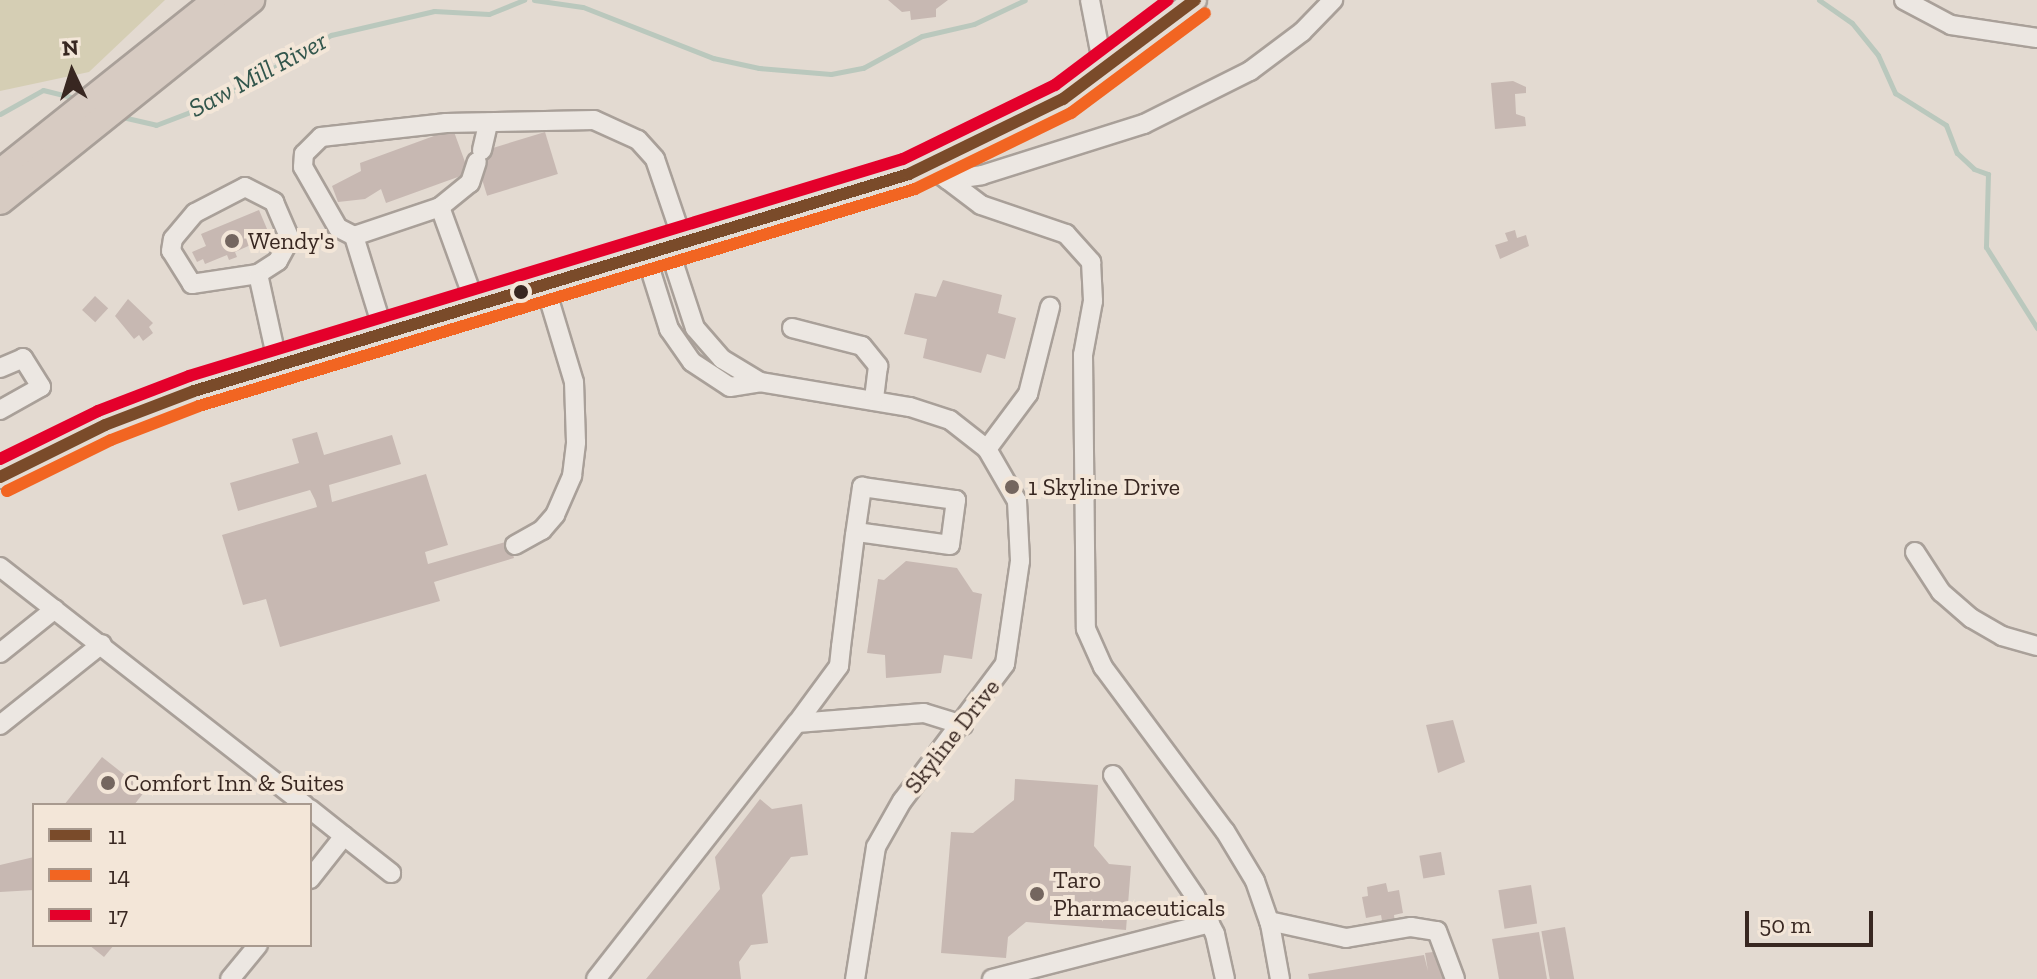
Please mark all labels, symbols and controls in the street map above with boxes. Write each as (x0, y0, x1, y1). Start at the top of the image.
water label: Saw Mill River (184, 26, 332, 124)
north arrow (32, 32, 112, 112)
text: N (61, 34, 80, 62)
place label: Wendy's (248, 227, 335, 255)
marker: Wendy's (223, 232, 241, 250)
unlabelled marker (513, 284, 529, 300)
place label: 1 Skyline Drive (1028, 473, 1180, 501)
marker: 1 Skyline Drive (1003, 478, 1021, 496)
street label: Skyline Drive (898, 673, 1006, 799)
place label: Comfort Inn & Suites (124, 769, 344, 797)
marker: Comfort Inn & Suites (99, 774, 117, 792)
legend (32, 803, 312, 947)
text: 11 (108, 821, 126, 850)
text: 14 (108, 861, 130, 890)
place label: Taro Pharmaceuticals (1053, 866, 1225, 922)
marker: Taro Pharmaceuticals (1028, 885, 1046, 903)
scale bar (1749, 895, 1877, 945)
text: 17 (108, 901, 128, 930)
text: 50 m (1759, 910, 1811, 939)

